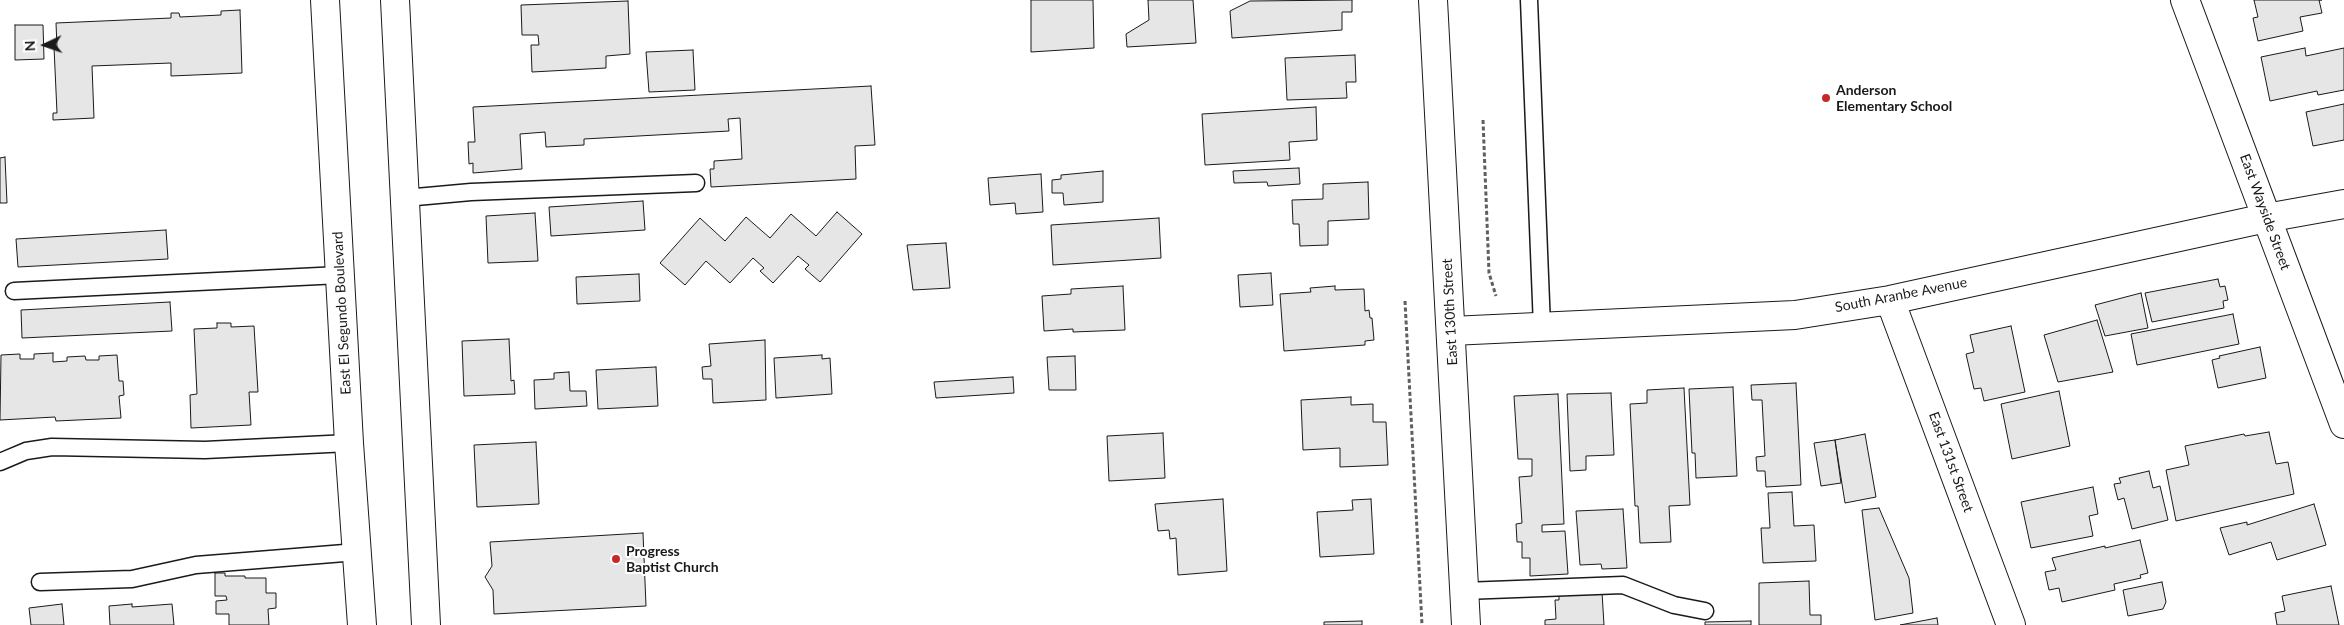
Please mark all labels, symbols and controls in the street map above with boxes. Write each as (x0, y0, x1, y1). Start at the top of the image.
north arrow (20, 20, 70, 70)
text: N (21, 40, 38, 52)
place label: Anderson Elementary School (1836, 82, 1952, 114)
marker: Anderson Elementary School (1820, 92, 1832, 104)
street label: East Wayside Street (2236, 152, 2294, 272)
street label: East El Segundo Boulevard (329, 231, 355, 395)
street label: East 130th Street (1439, 258, 1461, 366)
street label: South Aranbe Avenue (1834, 274, 1968, 316)
street label: East 131st Street (1925, 410, 1977, 514)
place label: Progress Baptist Church (626, 543, 719, 576)
marker: Progress Baptist Church (610, 553, 622, 565)

